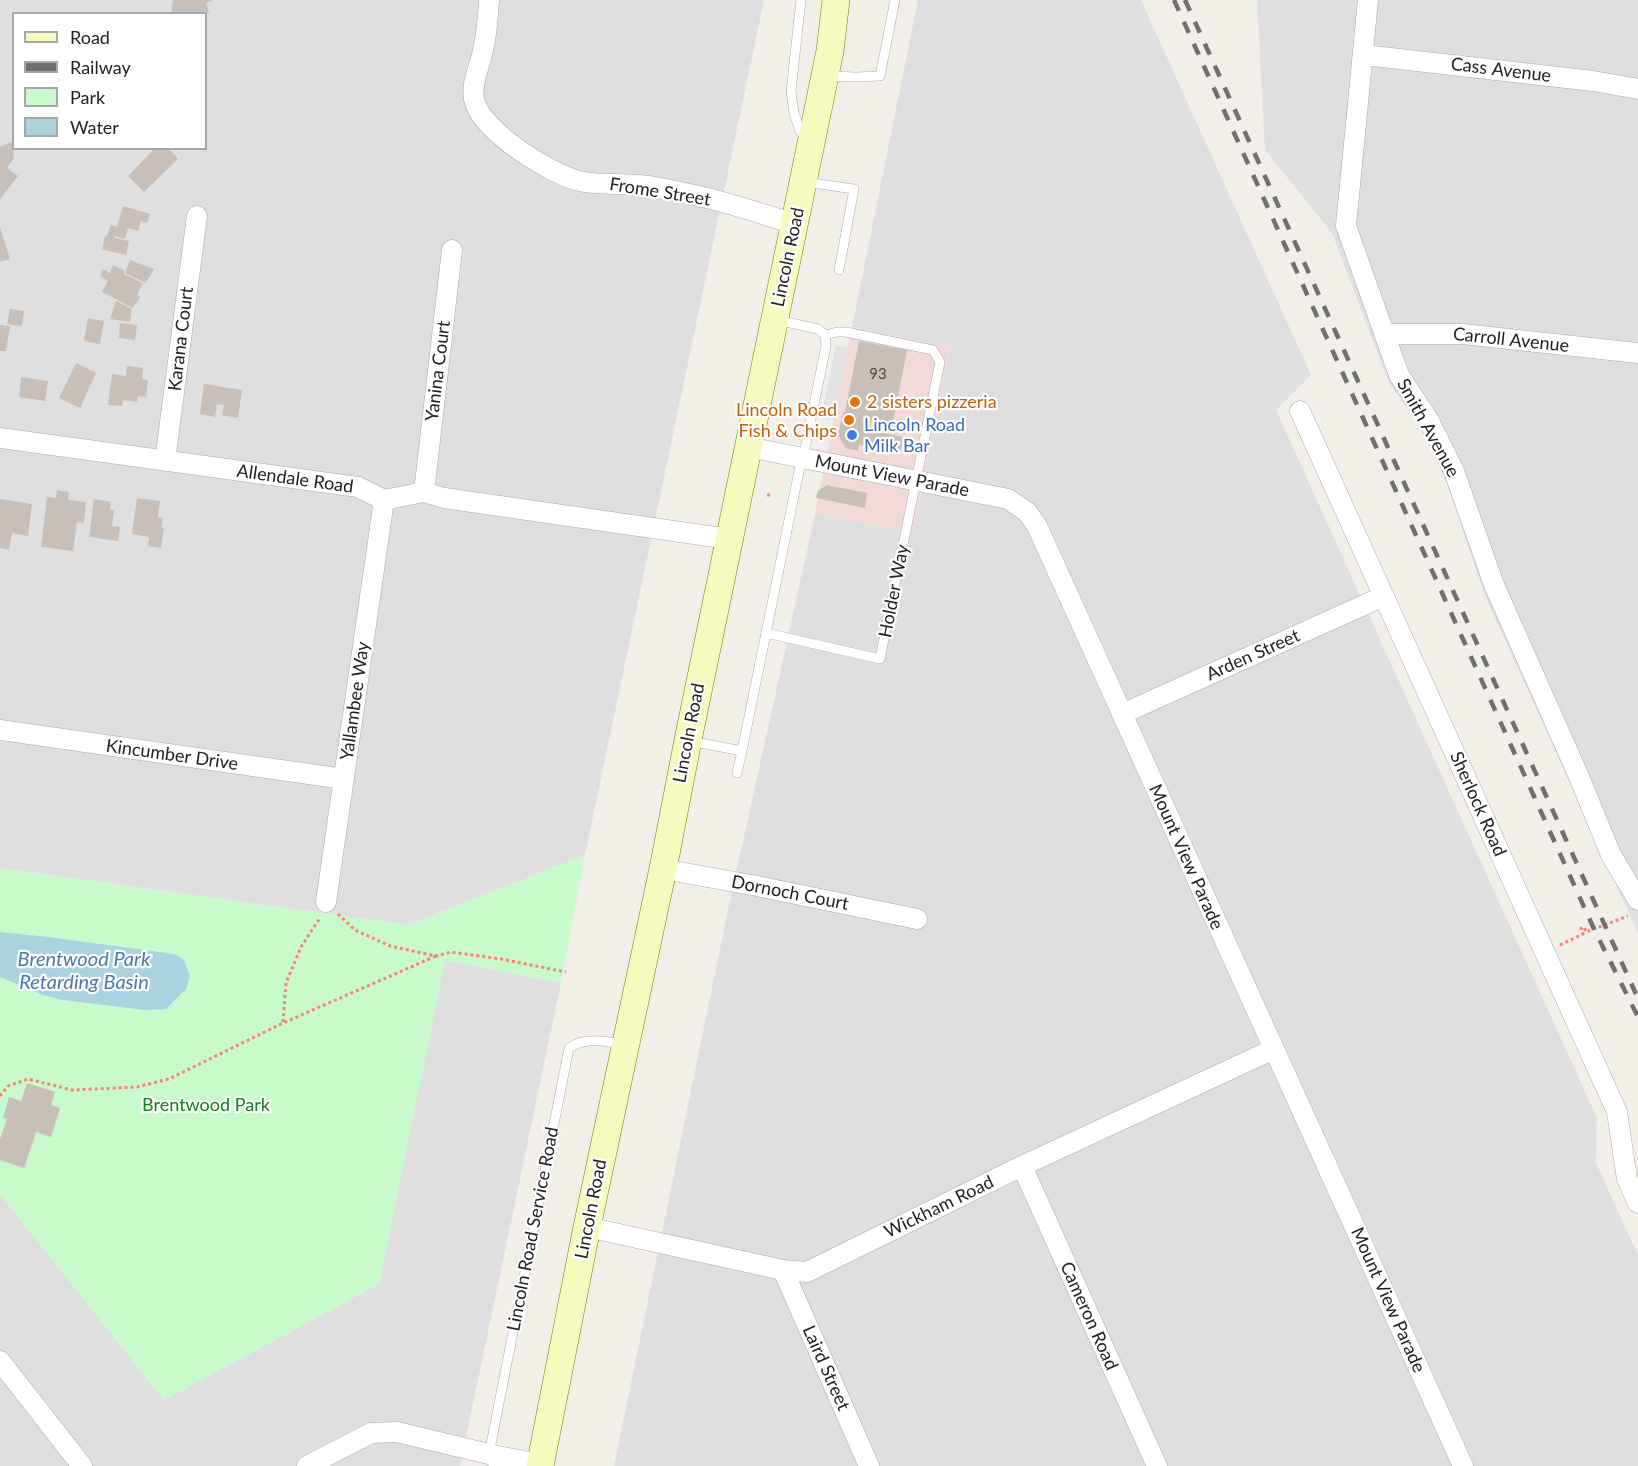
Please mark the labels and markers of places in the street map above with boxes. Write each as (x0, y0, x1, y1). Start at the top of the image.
place label: 2 sisters pizzeria (867, 391, 997, 413)
marker: 2 sisters pizzeria (848, 395, 862, 409)
place label: Lincoln Road Fish & Chips (736, 399, 837, 442)
marker: Lincoln Road Fish & Chips (842, 413, 856, 427)
place label: Lincoln Road Milk Bar (864, 414, 965, 456)
marker: Lincoln Road Milk Bar (845, 428, 859, 442)

